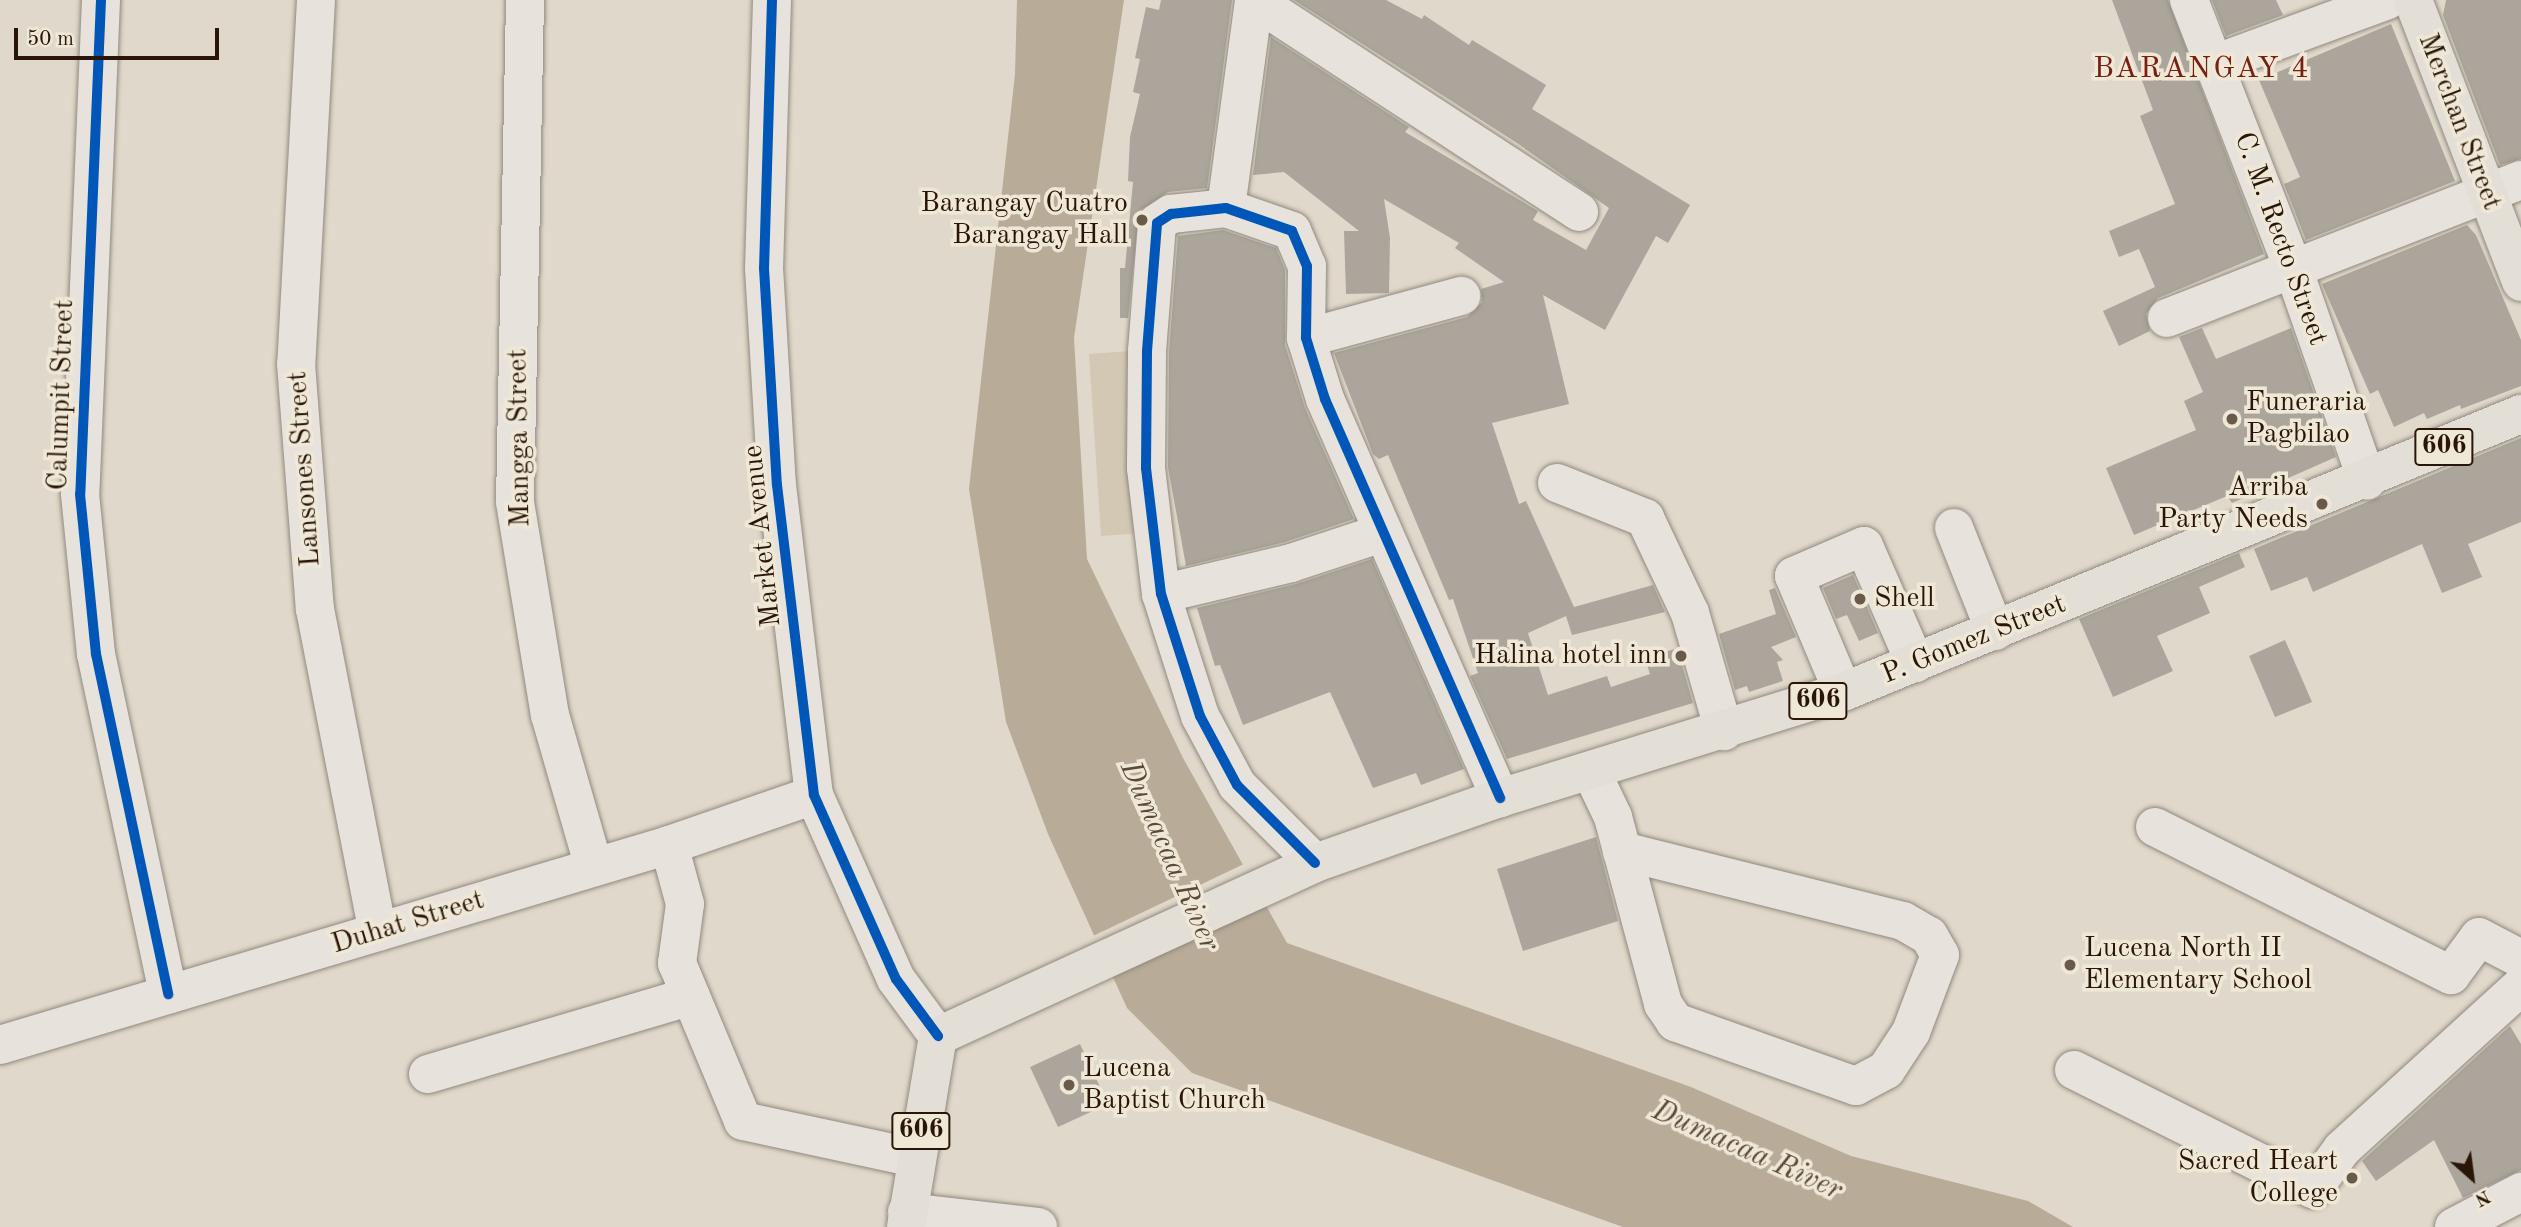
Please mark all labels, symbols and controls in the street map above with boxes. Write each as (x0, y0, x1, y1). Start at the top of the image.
scale bar (18, 14, 222, 58)
text: 50 m (27, 29, 74, 50)
street label: Merchan Street (2410, 29, 2508, 215)
district label: BARANGAY 4 (2094, 51, 2310, 87)
street label: C. M. Recto Street (2226, 128, 2334, 350)
place label: Barangay Cuatro Barangay Hall (921, 187, 1128, 253)
marker: Barangay Cuatro Barangay Hall (1134, 212, 1150, 228)
street label: Calumpit Street (42, 299, 82, 491)
street label: Mangga Street (502, 348, 538, 528)
street label: Lansones Street (281, 370, 329, 568)
place label: Funeraria Pagbilao (2246, 386, 2366, 452)
marker: Funeraria Pagbilao (2224, 411, 2240, 427)
road number: 606 (2414, 424, 2474, 470)
street label: Market Avenue (737, 443, 789, 629)
place label: Arriba Party Needs (2158, 471, 2308, 537)
marker: Arriba Party Needs (2314, 496, 2330, 512)
place label: Shell (1874, 582, 1935, 616)
street label: P. Gomez Street (1877, 588, 2071, 692)
marker: Shell (1852, 591, 1868, 607)
place label: Halina hotel inn (1474, 639, 1667, 673)
marker: Halina hotel inn (1673, 648, 1689, 664)
road number: 606 (1788, 678, 1848, 723)
water label: Dumacaa River (1111, 755, 1227, 957)
street label: Duhat Street (328, 884, 488, 962)
place label: Lucena North II Elementary School (2084, 932, 2312, 998)
marker: Lucena North II Elementary School (2062, 957, 2078, 973)
place label: Lucena Baptist Church (1083, 1052, 1266, 1118)
marker: Lucena Baptist Church (1061, 1077, 1077, 1093)
water label: Dumacaa River (1646, 1093, 1848, 1209)
road number: 606 (891, 1108, 951, 1154)
north arrow (2437, 1143, 2507, 1213)
place label: Sacred Heart College (2178, 1145, 2338, 1211)
marker: Sacred Heart College (2344, 1170, 2360, 1186)
text: N (2471, 1185, 2493, 1209)

